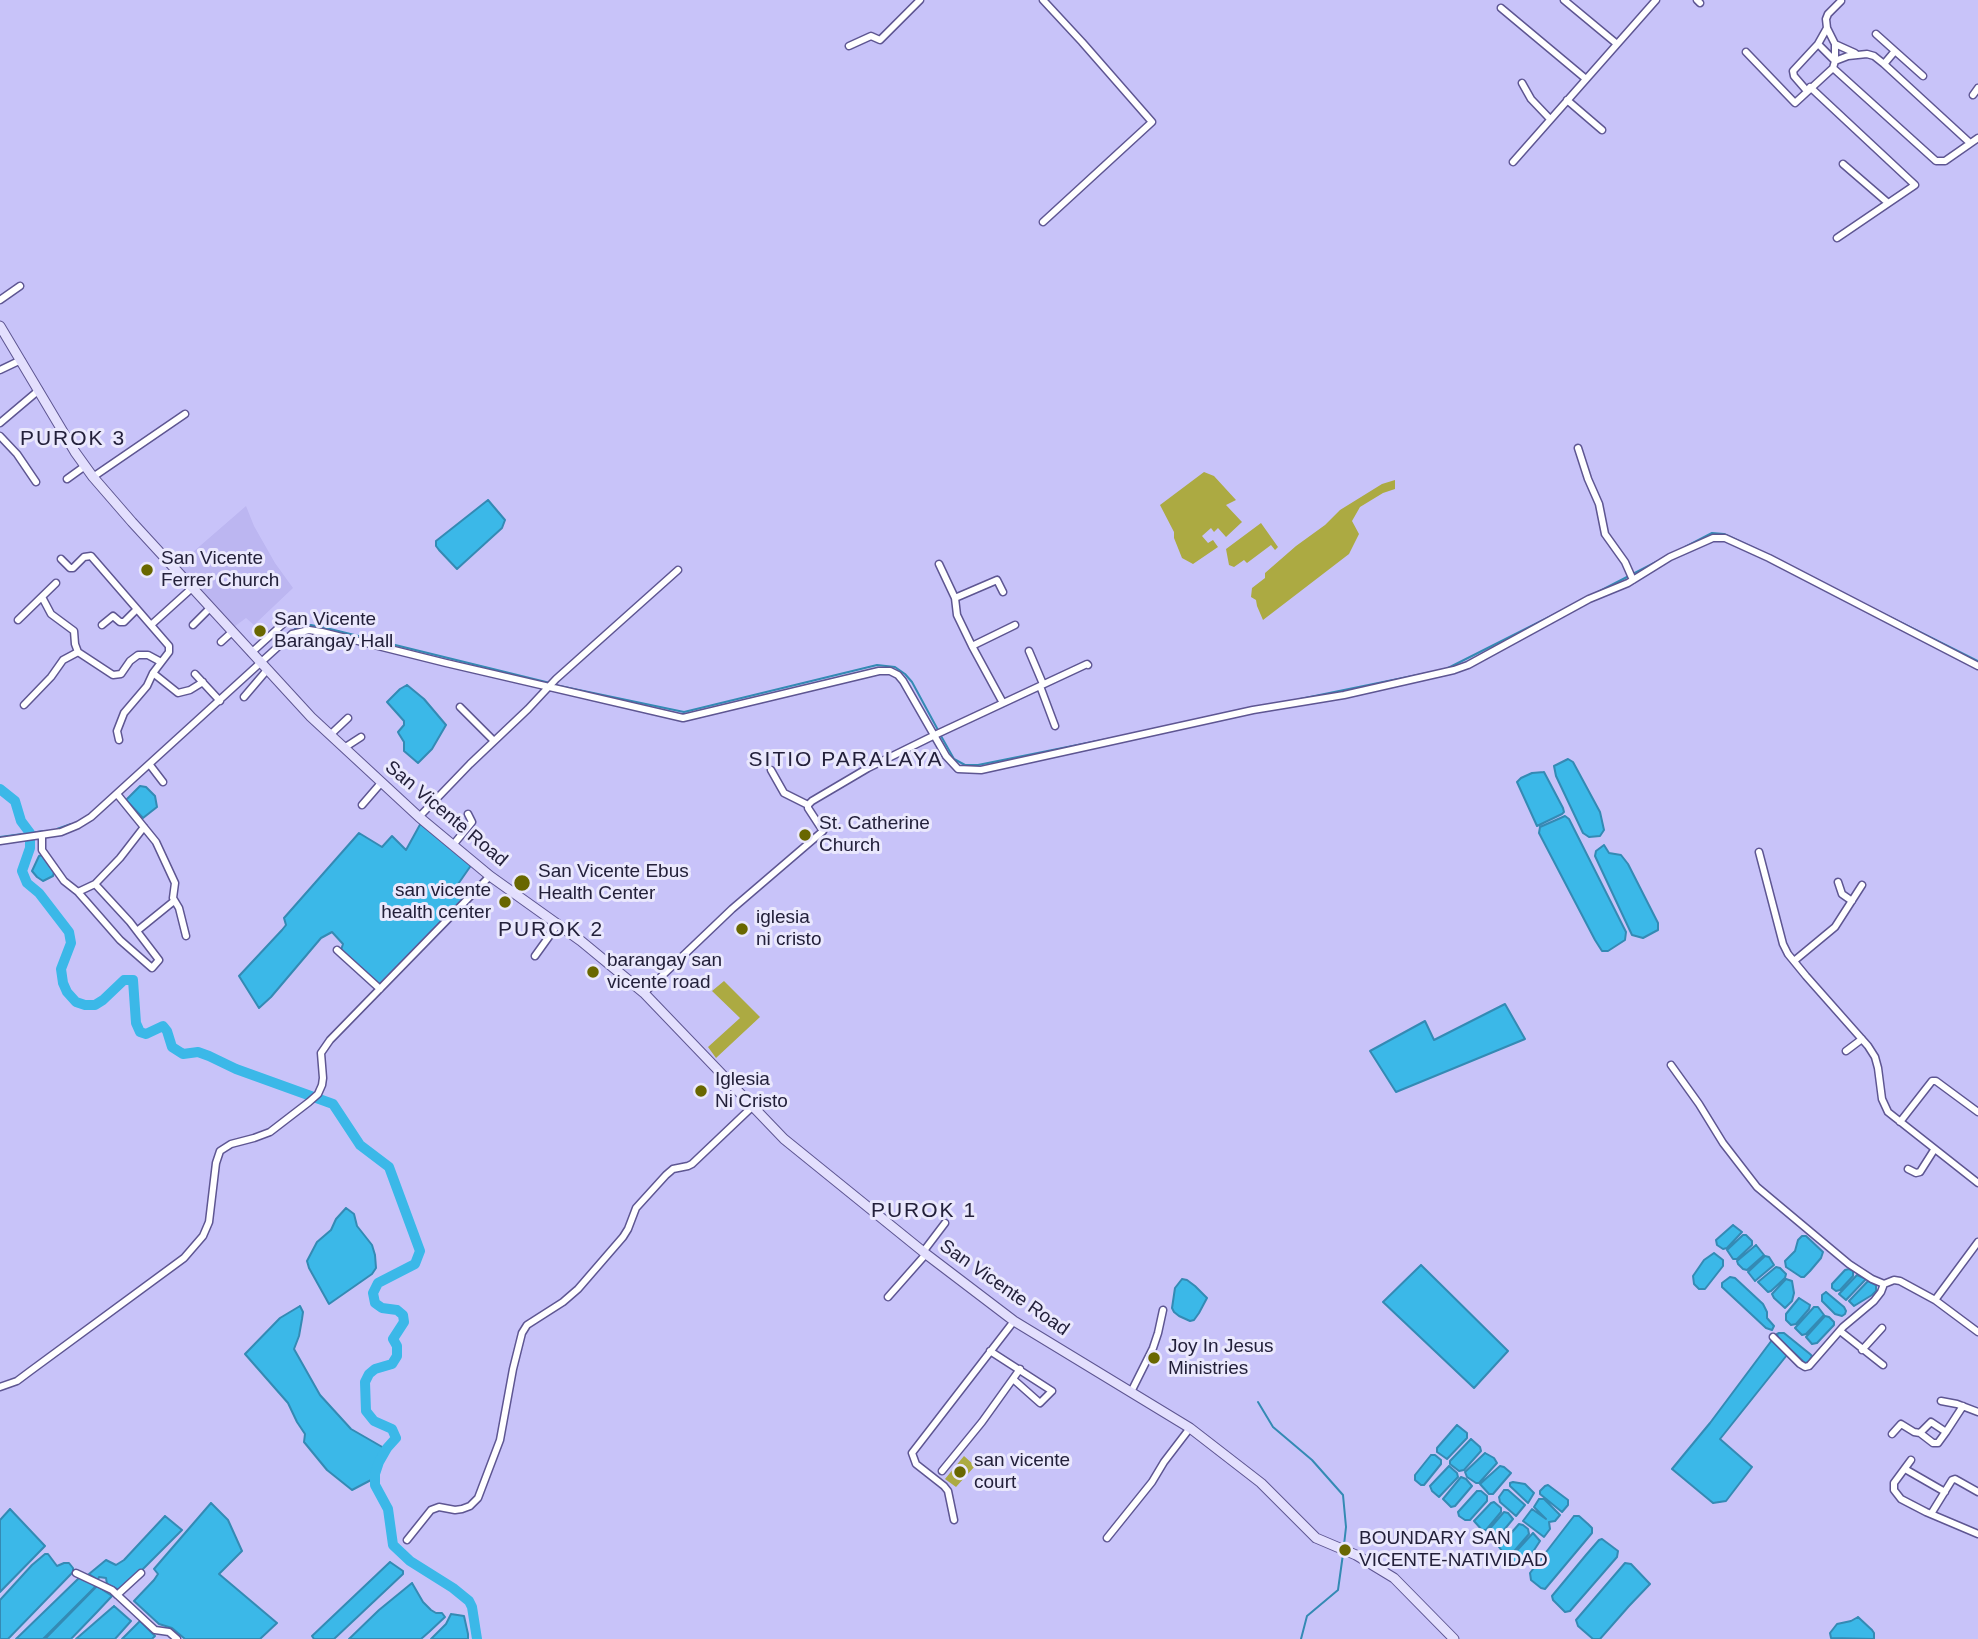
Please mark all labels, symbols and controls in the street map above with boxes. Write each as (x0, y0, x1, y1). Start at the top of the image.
district label: PUROK 3 (21, 426, 125, 452)
place label: San Vicente Ferrer Church (161, 548, 279, 592)
marker: San Vicente Ferrer Church (139, 562, 155, 578)
place label: San Vicente Barangay Hall (274, 609, 393, 653)
marker: San Vicente Barangay Hall (252, 623, 268, 639)
district label: SITIO PARALAYA (750, 747, 942, 773)
street label: San Vicente Road (380, 756, 512, 872)
place label: St. Catherine Church (819, 813, 930, 857)
marker: St. Catherine Church (797, 827, 813, 843)
place label: San Vicente Ebus Health Center (538, 861, 689, 905)
marker: San Vicente Ebus Health Center (512, 873, 532, 893)
place label: san vicente health center (381, 880, 491, 924)
marker: san vicente health center (497, 894, 513, 910)
place label: iglesia ni cristo (756, 907, 821, 951)
district label: PUROK 2 (499, 917, 603, 943)
marker: iglesia ni cristo (734, 921, 750, 937)
place label: barangay san vicente road (607, 950, 722, 994)
marker: barangay san vicente road (585, 964, 601, 980)
place label: Iglesia Ni Cristo (715, 1069, 788, 1113)
marker: Iglesia Ni Cristo (693, 1083, 709, 1099)
district label: PUROK 1 (872, 1198, 976, 1224)
street label: San Vicente Road (935, 1235, 1073, 1341)
place label: Joy In Jesus Ministries (1168, 1336, 1274, 1380)
marker: Joy In Jesus Ministries (1146, 1350, 1162, 1366)
place label: san vicente court (974, 1450, 1070, 1494)
marker: san vicente court (952, 1464, 968, 1480)
place label: BOUNDARY SAN VICENTE-NATIVIDAD (1359, 1528, 1548, 1572)
marker: BOUNDARY SAN VICENTE-NATIVIDAD (1337, 1542, 1353, 1558)

